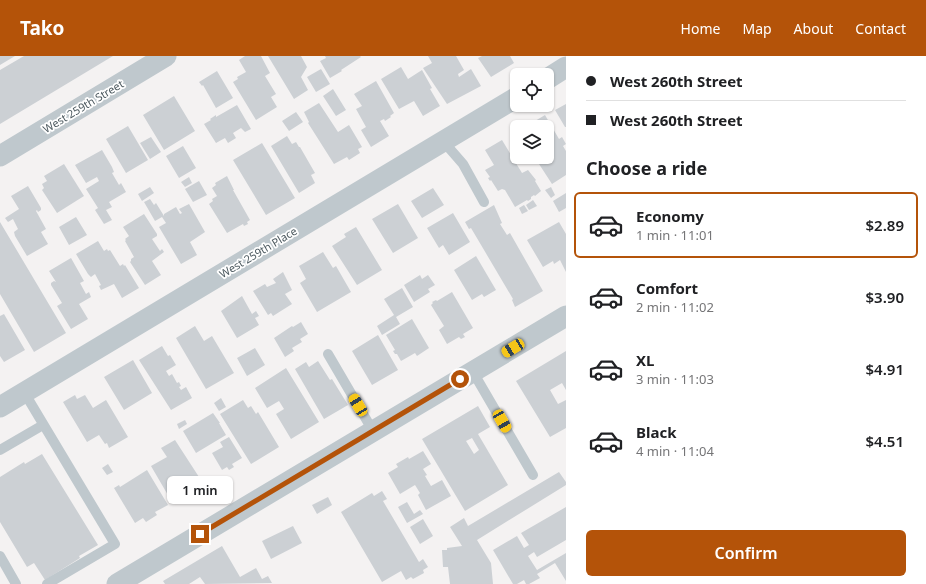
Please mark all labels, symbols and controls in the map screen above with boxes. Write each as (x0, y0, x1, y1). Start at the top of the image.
text: Tako (20, 15, 64, 41)
text: Home (681, 19, 720, 38)
text: Map (742, 19, 772, 38)
text: About (794, 19, 833, 38)
text: Contact (855, 19, 906, 38)
map controls (510, 68, 554, 164)
button: locate (510, 68, 554, 112)
text: West 260th Street (610, 71, 743, 91)
street label: West 259th Street (40, 76, 126, 136)
text: West 260th Street (610, 110, 743, 130)
button: layers (510, 120, 554, 164)
text: Choose a ride (586, 156, 707, 180)
text: Economy (636, 206, 704, 226)
icon: car (588, 207, 624, 243)
text: $2.89 (866, 215, 904, 235)
street label: West 259th Place (216, 223, 300, 281)
text: 1 min · 11:01 (636, 226, 714, 244)
text: Comfort (636, 278, 698, 298)
icon: car (588, 279, 624, 315)
text: $3.90 (866, 287, 904, 307)
text: 2 min · 11:02 (636, 298, 714, 316)
car (500, 337, 526, 359)
text: XL (636, 350, 654, 370)
icon: car (588, 351, 624, 387)
text: $4.91 (866, 359, 904, 379)
route start (451, 370, 469, 388)
text: 3 min · 11:03 (636, 370, 714, 388)
car (347, 392, 369, 418)
car (491, 408, 513, 434)
text: Black (636, 422, 676, 442)
icon: car (588, 423, 624, 459)
text: $4.51 (866, 431, 904, 451)
text: 4 min · 11:04 (636, 442, 714, 460)
callout: 1 min (167, 476, 233, 504)
text: 1 min (182, 481, 218, 499)
route end (191, 525, 209, 543)
button: Confirm (586, 530, 906, 576)

